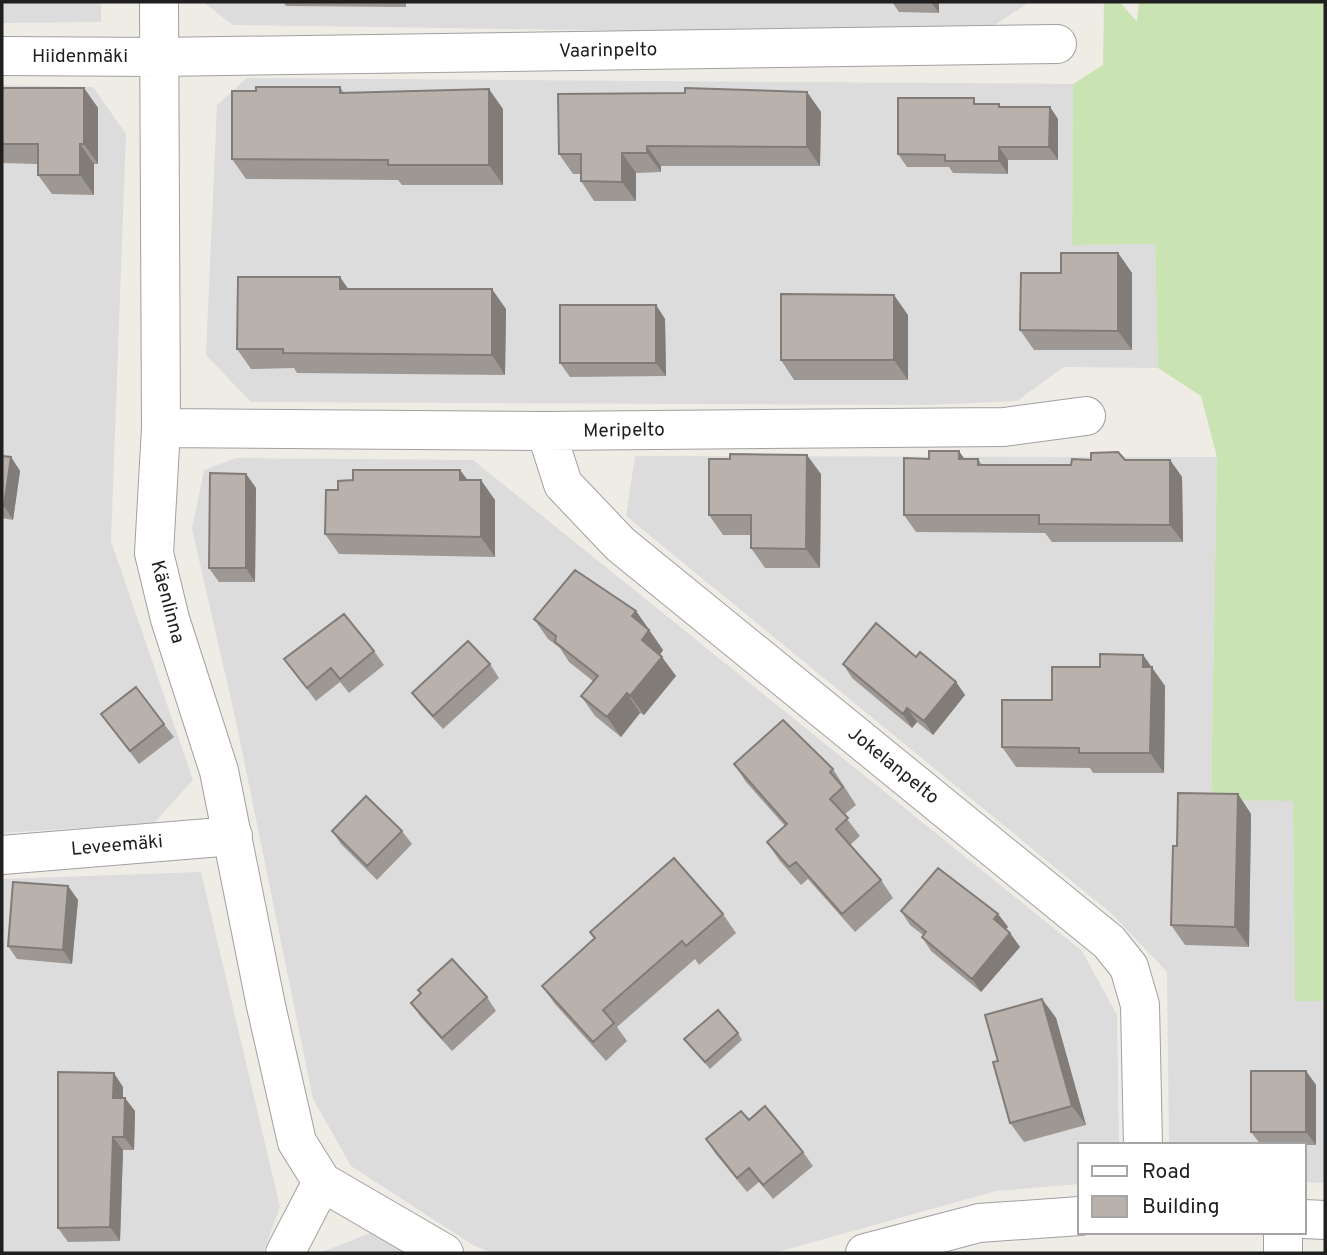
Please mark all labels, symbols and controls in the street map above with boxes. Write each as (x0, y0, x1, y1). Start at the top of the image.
street label: Vaarinpelto (559, 38, 657, 64)
street label: Hiidenmäki (32, 45, 128, 69)
street label: Meripelto (583, 418, 665, 444)
street label: Käenlinna (144, 558, 190, 646)
street label: Jokelanpelto (842, 722, 944, 810)
street label: Leveemäki (70, 830, 164, 862)
legend (1078, 1143, 1306, 1234)
text: Road (1142, 1159, 1191, 1186)
text: Building (1142, 1194, 1220, 1221)

